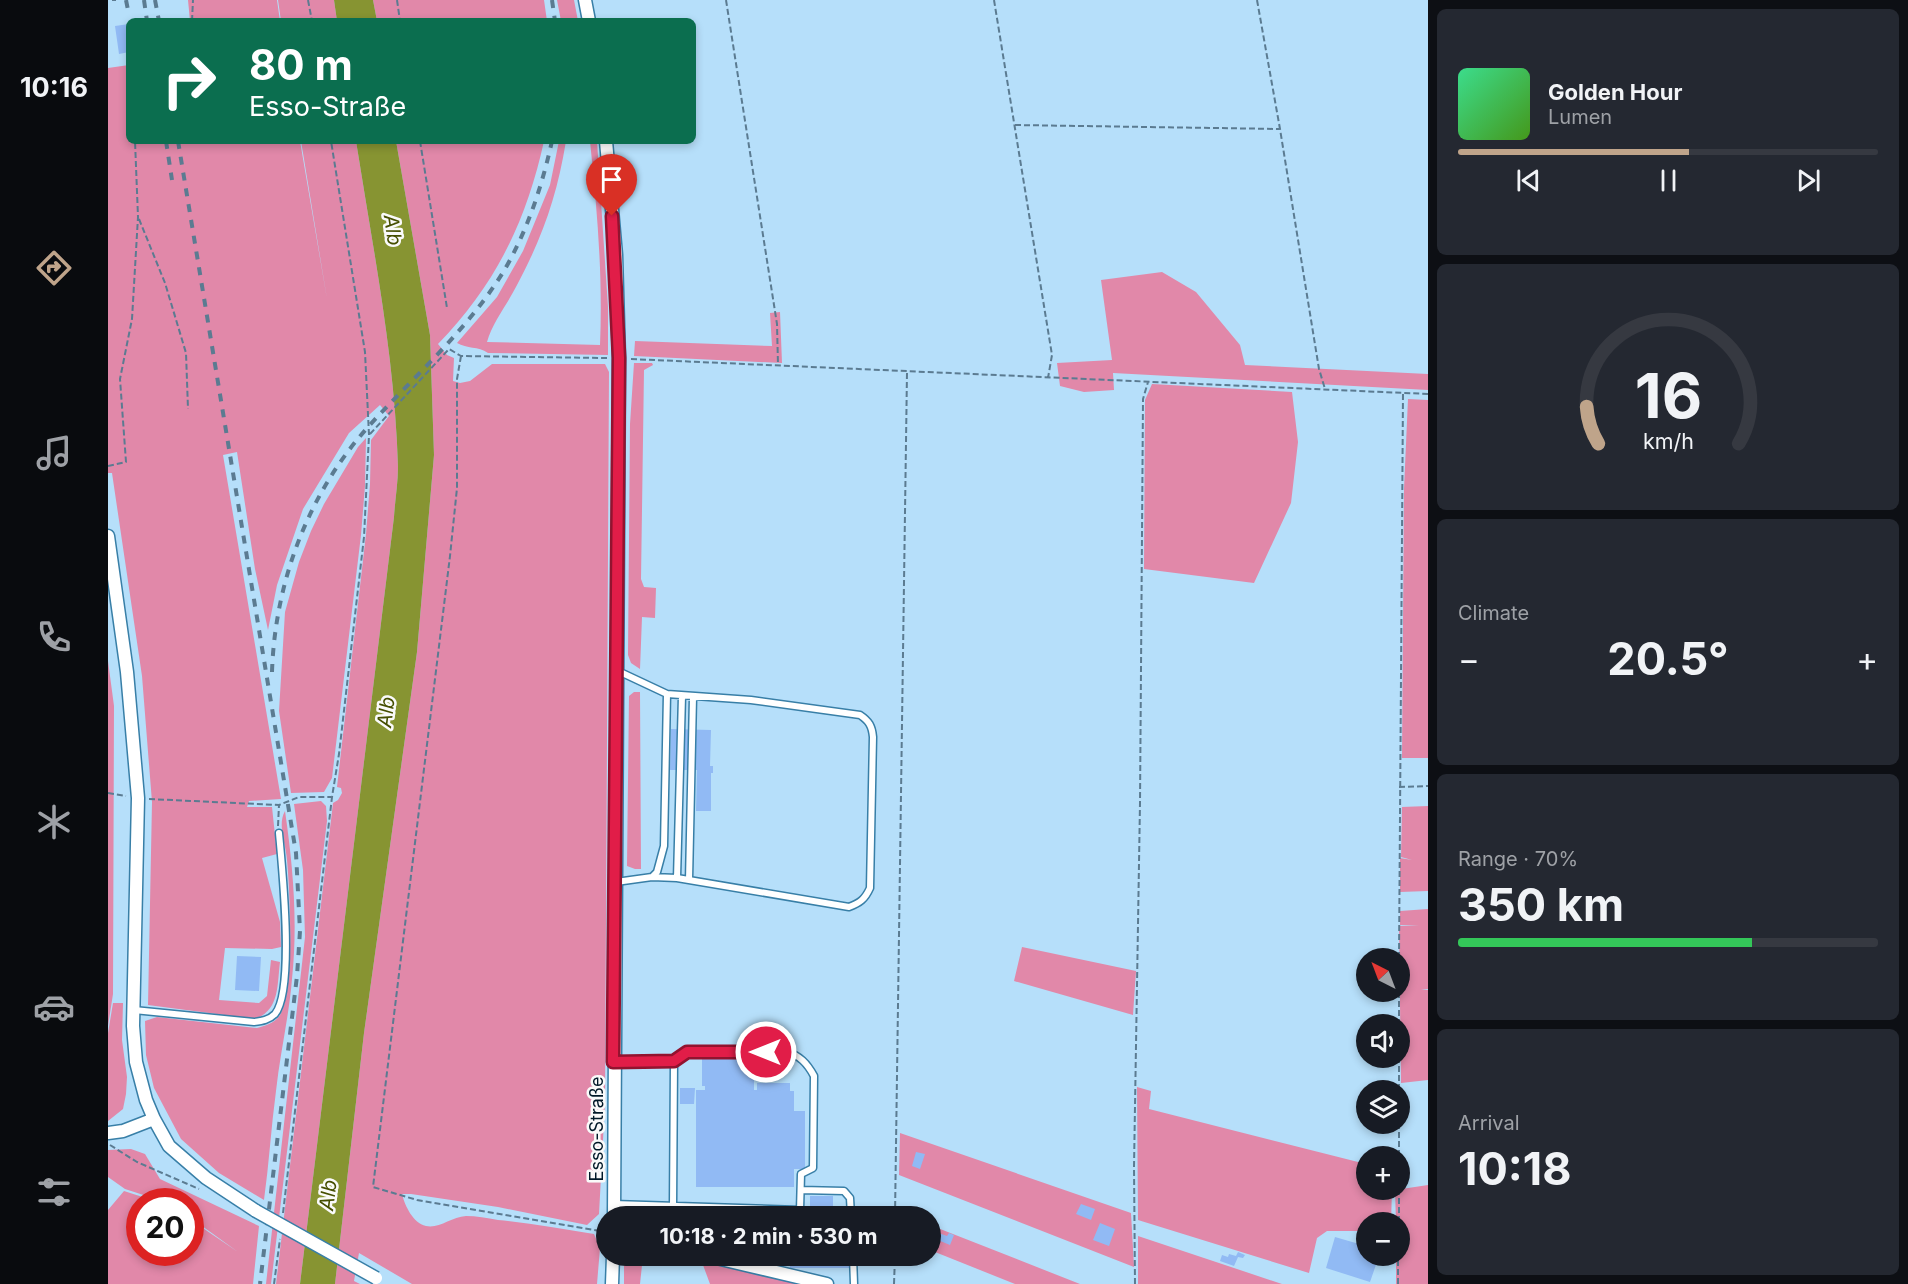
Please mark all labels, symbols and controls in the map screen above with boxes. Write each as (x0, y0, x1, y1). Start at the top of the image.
text: 80 m (249, 39, 353, 90)
icon: right (150, 42, 228, 120)
text: 10:16 (20, 71, 88, 104)
text: Golden Hour (1548, 79, 1682, 105)
text: Esso-Straße (249, 90, 406, 123)
text: Lumen (1548, 105, 1612, 129)
pin (586, 154, 637, 216)
icon: arrive (595, 163, 628, 196)
icon: previous (1512, 164, 1545, 197)
icon: pause (1652, 164, 1685, 197)
icon: next (1792, 164, 1825, 197)
water label: Alb (379, 212, 407, 247)
icon: directions (33, 247, 75, 289)
text: 16 (1634, 358, 1702, 433)
text: km/h (1643, 428, 1693, 454)
icon: music (33, 432, 75, 474)
text: Climate (1458, 601, 1529, 625)
icon: phone (33, 616, 75, 658)
text: 20.5° (1607, 631, 1729, 686)
text: − (1458, 639, 1480, 679)
text: + (1856, 639, 1878, 679)
water label: Alb (372, 695, 400, 730)
icon: climate (33, 801, 75, 843)
text: Range · 70% (1458, 847, 1578, 871)
text: 350 km (1458, 877, 1624, 932)
north arrow (1356, 948, 1410, 1002)
map controls (1356, 948, 1410, 1266)
icon: car (33, 986, 75, 1028)
button: sound (1356, 1014, 1410, 1068)
position arrow (734, 1020, 798, 1084)
street label: Esso-Straße (586, 1077, 607, 1181)
button: layers (1356, 1080, 1410, 1134)
text: Arrival (1458, 1111, 1520, 1135)
text: 10:18 (1458, 1141, 1571, 1196)
button: + (1356, 1146, 1410, 1200)
icon: filters (33, 1171, 75, 1213)
water label: Alb (314, 1178, 342, 1213)
speed limit sign: 20 (126, 1188, 204, 1266)
button: − (1356, 1212, 1410, 1266)
text: 10:18 · 2 min · 530 m (659, 1223, 878, 1249)

